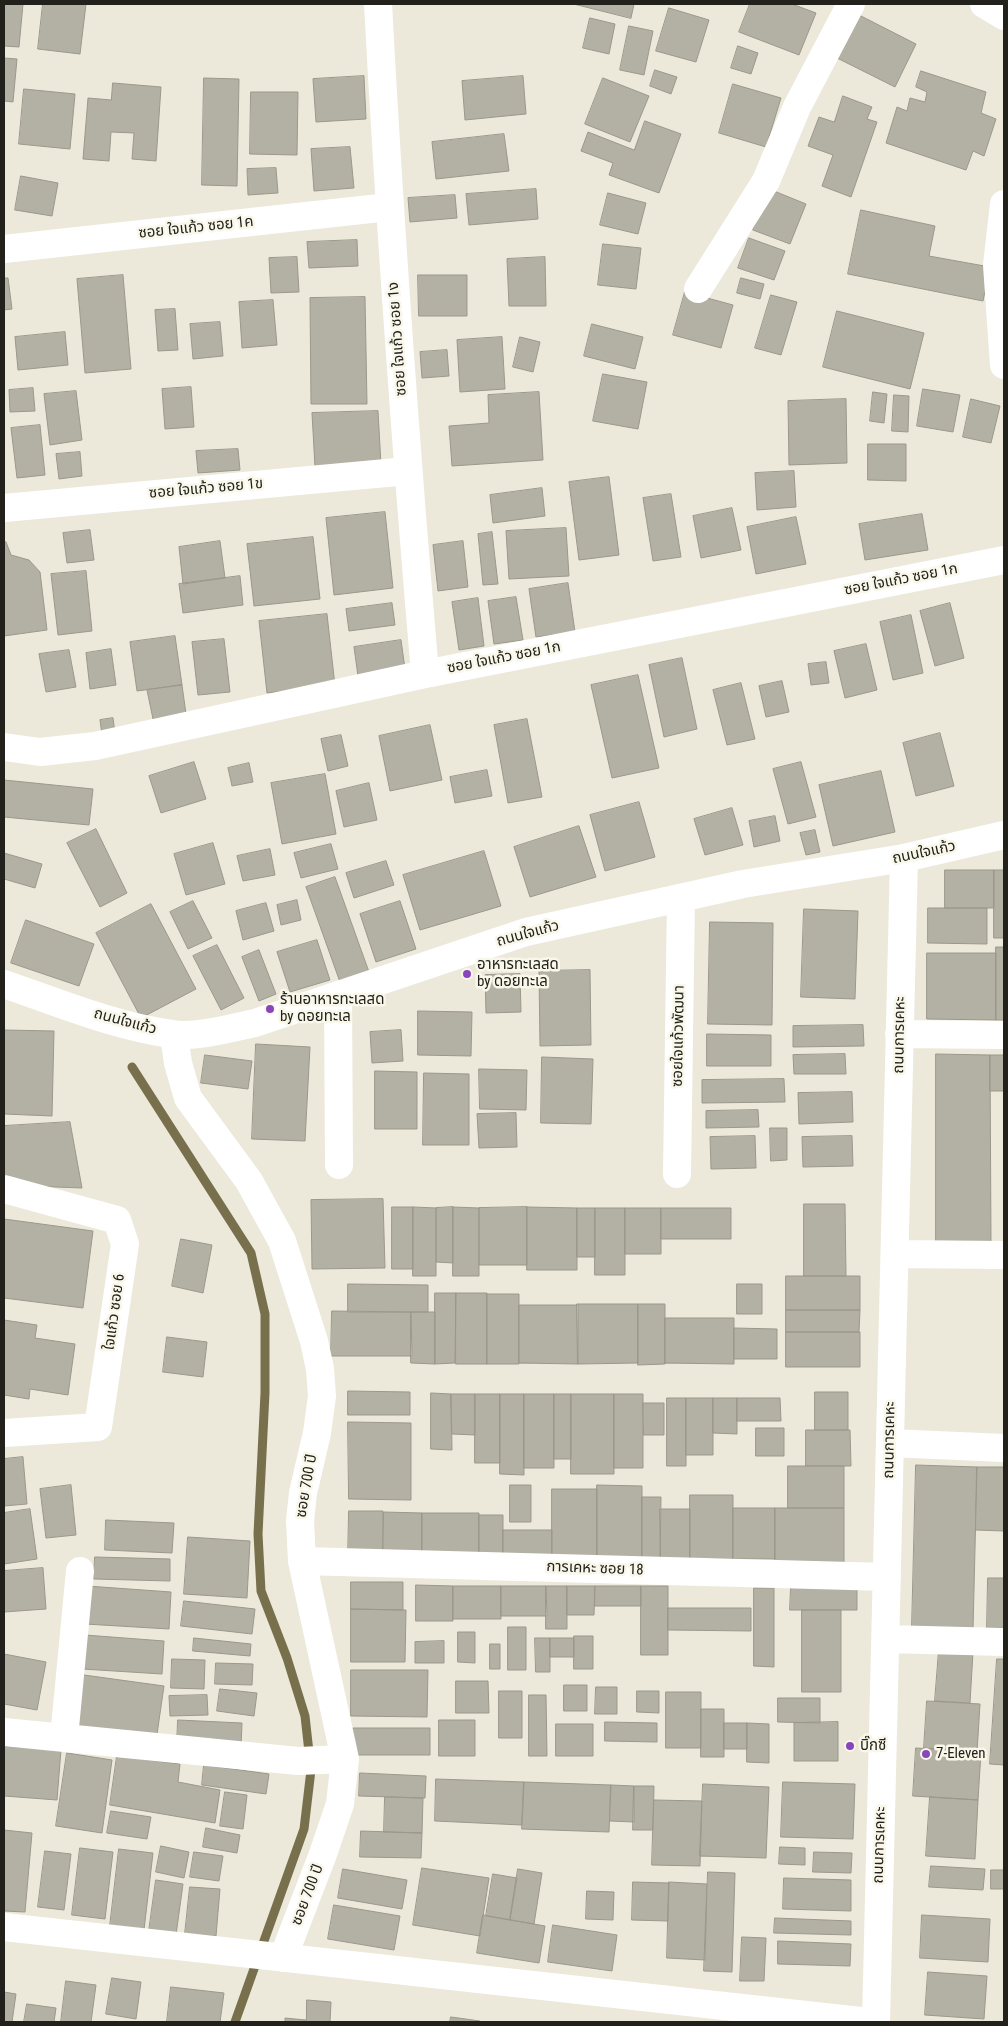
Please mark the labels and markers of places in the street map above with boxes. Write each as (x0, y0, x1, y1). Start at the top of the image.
place label: อาหารทะเลสด by ดอยทะเล (477, 956, 559, 991)
marker: อาหารทะเลสด by ดอยทะเล (461, 968, 473, 980)
place label: ร้านอาหารทะเลสด by ดอยทะเล (280, 991, 384, 1026)
marker: ร้านอาหารทะเลสด by ดอยทะเล (264, 1003, 276, 1015)
place label: บิ๊กซี (860, 1737, 886, 1755)
marker: บิ๊กซี (844, 1740, 856, 1752)
place label: 7-Eleven (936, 1745, 986, 1763)
marker: 7-Eleven (920, 1748, 932, 1760)

